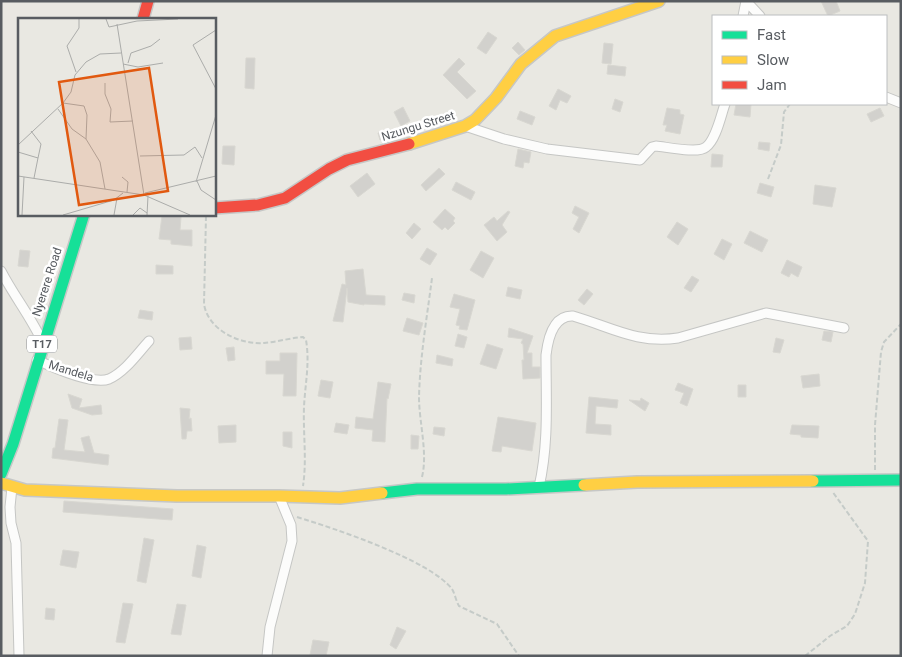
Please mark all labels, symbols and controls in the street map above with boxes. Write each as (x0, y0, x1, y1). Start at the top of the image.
legend (712, 15, 887, 105)
inset map (18, 18, 215, 215)
text: Fast (757, 26, 786, 44)
text: Slow (757, 51, 789, 69)
text: Jam (757, 76, 787, 94)
street label: Nzungu Street (380, 108, 456, 144)
street label: Nyerere Road (29, 246, 65, 318)
road number: T17 (27, 336, 57, 352)
street label: Mandela (47, 358, 95, 384)

